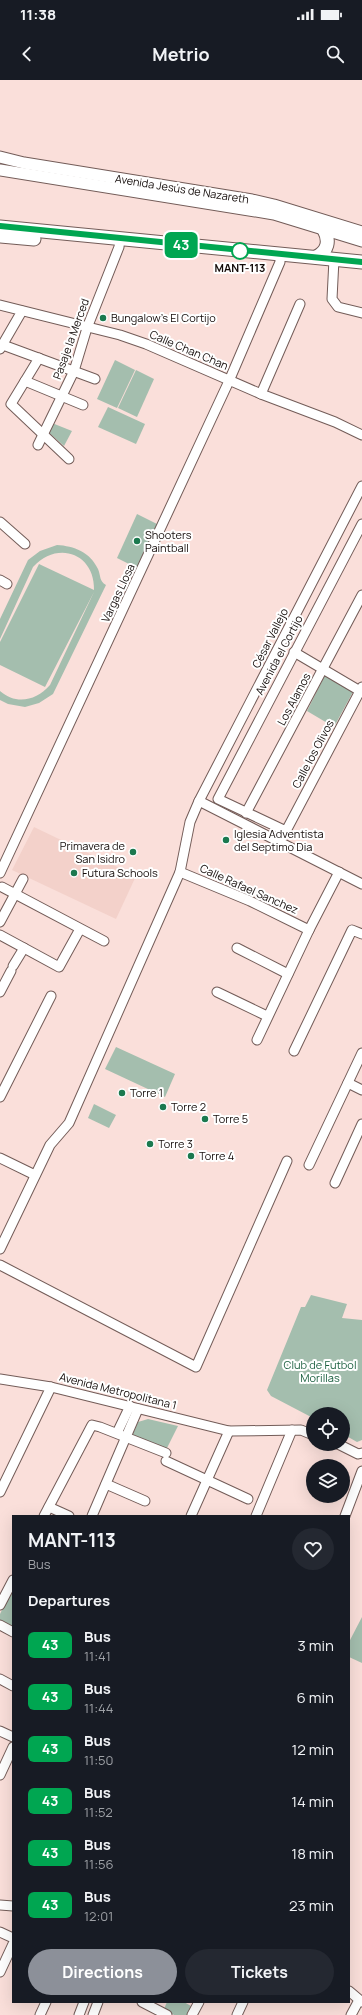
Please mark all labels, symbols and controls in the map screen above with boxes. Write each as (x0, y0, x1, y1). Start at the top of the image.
text: 11:38 (20, 4, 56, 25)
text: Metrio (152, 42, 210, 66)
icon: back (16, 43, 38, 65)
icon: search (324, 43, 346, 65)
street label: Avenida Jesús de Nazareth (114, 170, 250, 207)
line badge: 43 (163, 232, 199, 258)
text: 43 (173, 235, 189, 254)
marker: MANT-113 (231, 242, 249, 260)
place label: MANT-113 (215, 260, 265, 275)
street label: Pasaje la Merced (49, 296, 92, 381)
place label: Bungalow's El Cortijo (111, 310, 216, 325)
marker: Bungalow's El Cortijo (98, 313, 108, 323)
street label: Calle Chan Chan (148, 326, 231, 373)
place label: Shooters Paintball (145, 527, 192, 555)
marker: Shooters Paintball (132, 536, 142, 546)
street label: Vargas Llosa (97, 561, 138, 625)
street label: César Vallejo (248, 605, 291, 670)
street label: Avenida el Cortijo (251, 612, 306, 697)
street label: Los Alamos (274, 670, 314, 728)
street label: Calle los Olivos (288, 717, 337, 791)
place label: Iglesia Adventista del Septimo Dia (234, 826, 324, 854)
marker: Iglesia Adventista del Septimo Dia (221, 835, 231, 845)
place label: Primavera de San Isidro (60, 838, 126, 866)
marker: Primavera de San Isidro (128, 847, 138, 857)
street label: Calle Rafael Sanchez (198, 860, 301, 917)
place label: Futura Schools (82, 865, 158, 880)
marker: Futura Schools (69, 868, 79, 878)
place label: Torre 1 (130, 1085, 163, 1100)
marker: Torre 1 (117, 1088, 127, 1098)
place label: Torre 2 (171, 1099, 206, 1114)
marker: Torre 2 (158, 1102, 168, 1112)
place label: Torre 5 (213, 1111, 248, 1126)
marker: Torre 5 (200, 1114, 210, 1124)
place label: Torre 3 (158, 1136, 193, 1151)
marker: Torre 3 (145, 1139, 155, 1149)
place label: Torre 4 (199, 1148, 234, 1163)
marker: Torre 4 (186, 1151, 196, 1161)
park label: Club de Futbol Morillas (284, 1357, 356, 1385)
street label: Avenida Metropolitana 1 (58, 1369, 178, 1412)
map controls (306, 1407, 350, 1503)
button: locate (306, 1407, 350, 1451)
button: layers (306, 1459, 350, 1503)
text: MANT-113 (28, 1527, 116, 1553)
button: heart (292, 1528, 334, 1570)
text: Bus (28, 1555, 51, 1573)
text: Departures (28, 1590, 110, 1611)
text: Bus (84, 1626, 111, 1647)
text: 43 (42, 1635, 58, 1654)
text: 3 min (298, 1635, 334, 1656)
text: 11:41 (84, 1647, 111, 1665)
text: Bus (84, 1678, 111, 1699)
text: 43 (42, 1687, 58, 1706)
text: 6 min (297, 1687, 334, 1708)
text: 11:44 (84, 1699, 113, 1717)
text: Bus (84, 1730, 111, 1751)
text: 43 (42, 1739, 58, 1758)
text: 12 min (291, 1739, 334, 1760)
text: 11:50 (84, 1751, 113, 1769)
text: Bus (84, 1782, 111, 1803)
text: 43 (42, 1791, 58, 1810)
text: 14 min (291, 1791, 334, 1812)
text: 11:52 (84, 1803, 113, 1821)
text: Bus (84, 1834, 111, 1855)
text: 43 (42, 1843, 58, 1862)
text: 18 min (291, 1843, 334, 1864)
text: 11:56 (84, 1855, 114, 1873)
text: Bus (84, 1886, 111, 1907)
text: 43 (42, 1895, 58, 1914)
text: 23 min (289, 1895, 334, 1916)
text: 12:01 (84, 1907, 113, 1925)
button: Directions (28, 1949, 177, 1995)
button: Tickets (185, 1949, 334, 1995)

